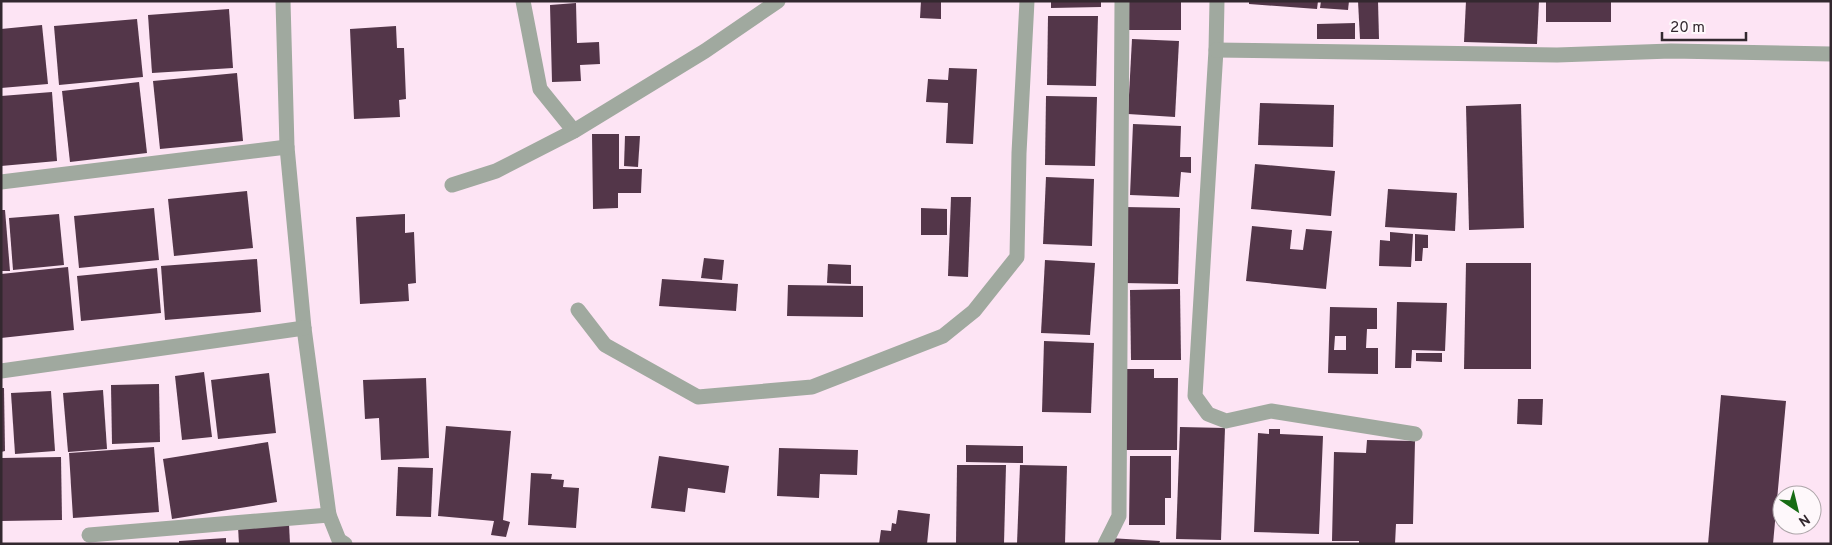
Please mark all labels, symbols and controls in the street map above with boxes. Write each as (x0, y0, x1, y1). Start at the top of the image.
scale bar (1662, 10, 1746, 42)
text: 20 m (1670, 19, 1705, 38)
north arrow (1772, 485, 1822, 535)
text: N (1795, 510, 1813, 529)

